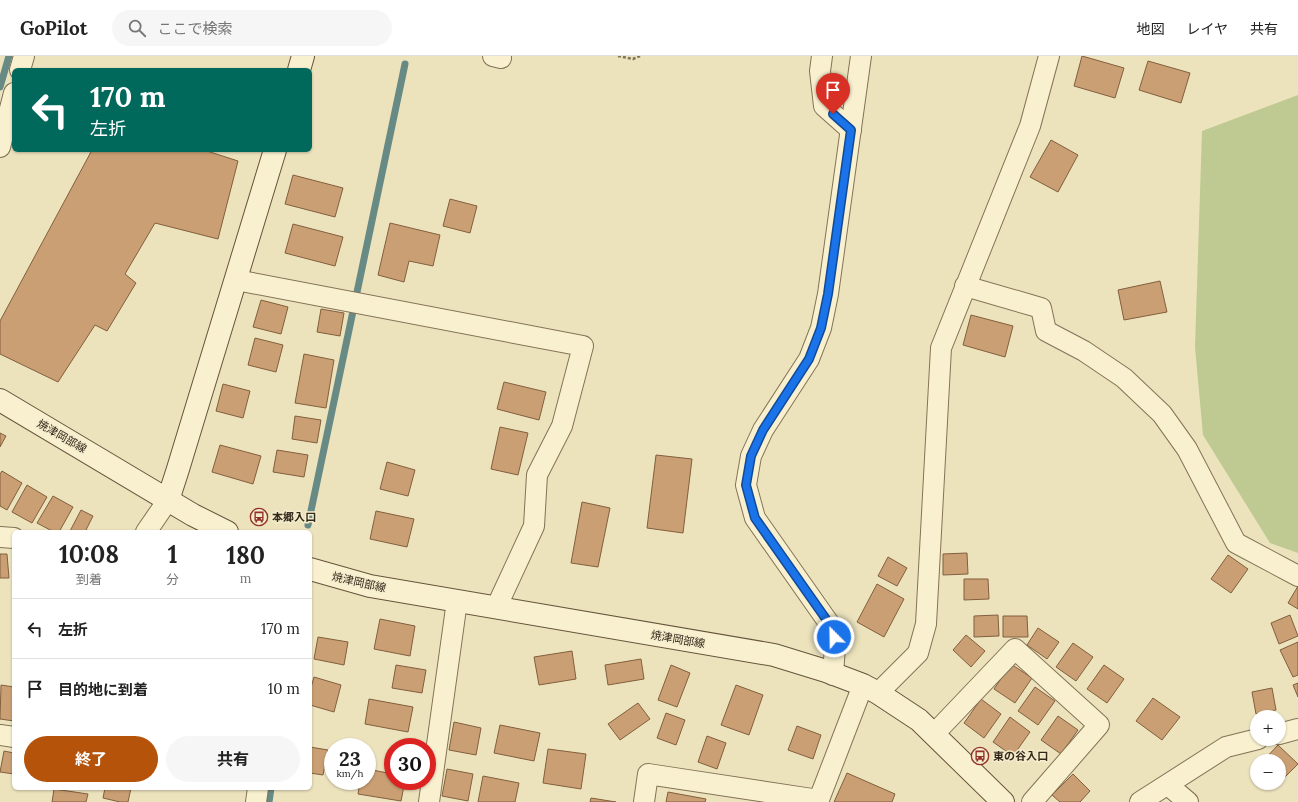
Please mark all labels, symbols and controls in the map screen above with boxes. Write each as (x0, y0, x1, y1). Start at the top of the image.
search box (112, 10, 392, 46)
text: GoPilot (20, 16, 88, 40)
icon: search (126, 17, 148, 39)
text: ここで検索 (158, 19, 233, 38)
text: 地図 (1136, 20, 1164, 38)
text: レイヤ (1186, 20, 1228, 38)
text: 共有 (1250, 20, 1278, 38)
pin (816, 73, 850, 114)
text: 170 m (90, 79, 165, 115)
icon: arrive (822, 79, 844, 101)
icon: left (24, 84, 76, 136)
text: 左折 (90, 117, 126, 140)
street label: 焼津岡部線 (35, 416, 89, 456)
bus stop icon: 本郷入口 (249, 507, 269, 527)
place label: 本郷入口 (272, 510, 316, 524)
text: 10:08 (59, 539, 119, 570)
text: 1 (168, 539, 177, 570)
text: 180 (226, 540, 265, 571)
street label: 焼津岡部線 (331, 569, 387, 595)
text: m (240, 570, 251, 587)
text: 到着 (76, 571, 102, 588)
text: 分 (166, 571, 179, 588)
position arrow (813, 616, 855, 658)
icon: left (24, 618, 46, 640)
text: 170 m (261, 619, 300, 638)
text: 左折 (58, 620, 88, 639)
street label: 焼津岡部線 (650, 627, 706, 651)
icon: arrive (24, 678, 46, 700)
text: 10 m (268, 679, 300, 698)
text: 目的地に到着 (58, 680, 148, 699)
map controls (1250, 710, 1286, 790)
button: + (1250, 710, 1286, 746)
button: 終了 (24, 736, 158, 782)
button: 共有 (166, 736, 300, 782)
speed limit sign: 30 (384, 738, 436, 790)
text: 23 (339, 746, 361, 771)
bus stop icon: 東の谷入口 (970, 746, 990, 766)
place label: 東の谷入口 (993, 749, 1048, 763)
button: − (1250, 754, 1286, 790)
text: km/h (336, 767, 364, 780)

